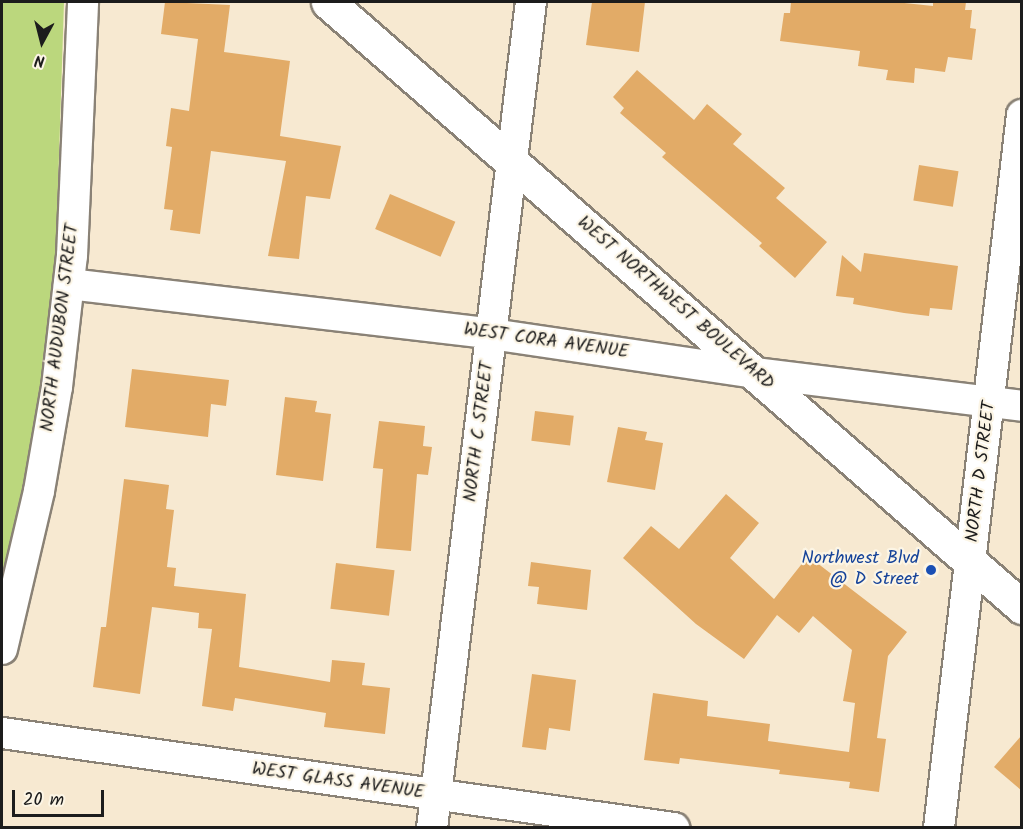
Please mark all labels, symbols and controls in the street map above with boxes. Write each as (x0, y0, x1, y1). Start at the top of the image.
north arrow (12, 12, 72, 72)
text: N (33, 47, 46, 73)
street label: WEST NORTHWEST BOULEVARD (572, 213, 778, 395)
street label: NORTH AUDUBON STREET (38, 223, 84, 433)
street label: WEST CORA AVENUE (462, 320, 630, 364)
street label: NORTH C STREET (461, 361, 499, 503)
street label: NORTH D STREET (963, 400, 1001, 544)
place label: Northwest Blvd @ D Street (802, 549, 919, 592)
marker: Northwest Blvd @ D Street (924, 563, 938, 577)
street label: WEST GLASS AVENUE (251, 759, 425, 805)
scale bar (15, 778, 106, 816)
text: 20 m (23, 786, 64, 815)

